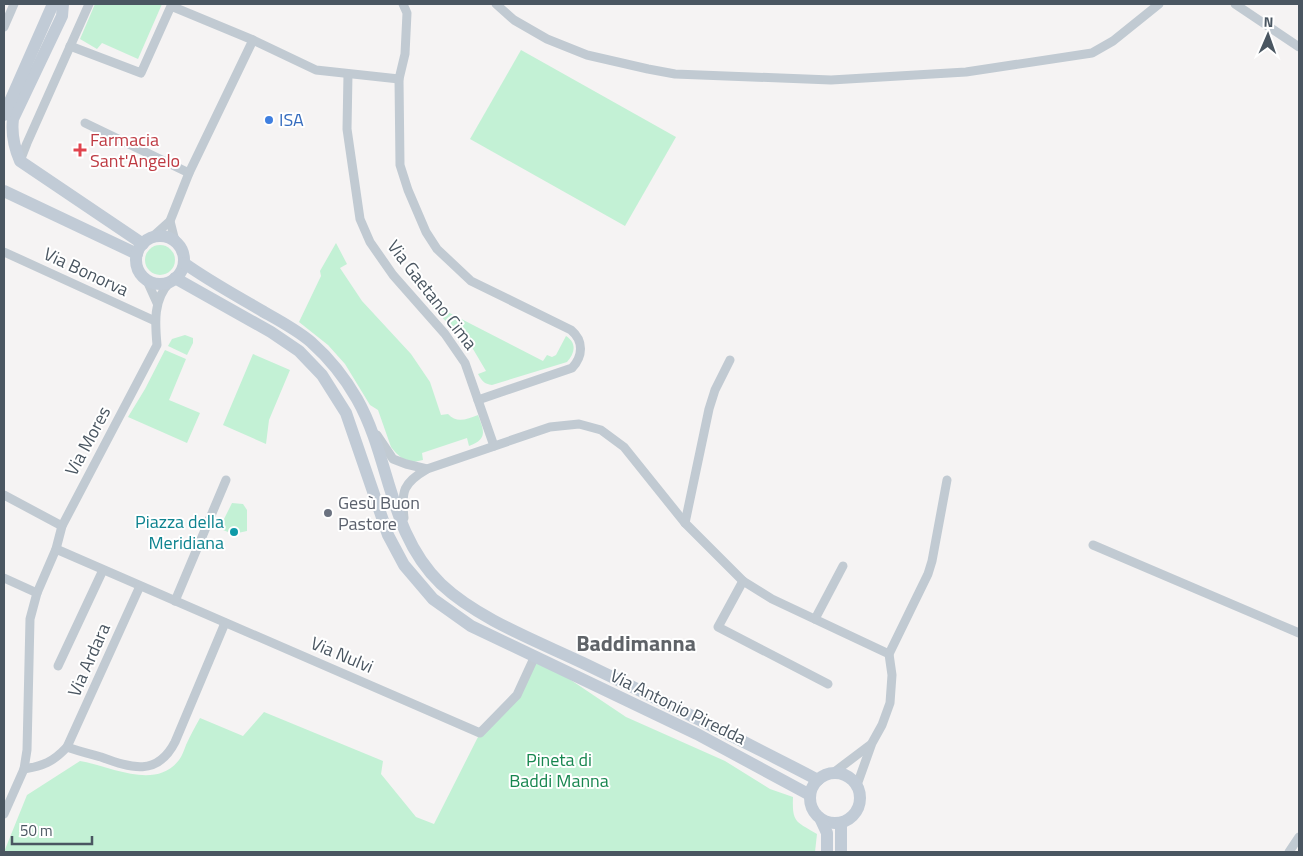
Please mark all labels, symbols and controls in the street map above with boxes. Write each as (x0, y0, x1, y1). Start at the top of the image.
north arrow (1243, 10, 1293, 60)
text: N (1263, 11, 1274, 32)
place label: ISA (279, 106, 304, 133)
marker: ISA (263, 114, 275, 126)
place label: Farmacia Sant'Angelo (90, 126, 180, 174)
marker: Farmacia Sant'Angelo (74, 144, 86, 156)
street label: Via Gaetano Cima (381, 234, 484, 355)
street label: Via Bonorva (39, 240, 133, 303)
street label: Via Mores (58, 401, 117, 480)
place label: Gesù Buon Pastore (338, 489, 420, 537)
marker: Gesù Buon Pastore (322, 507, 334, 519)
place label: Piazza della Meridiana (135, 508, 224, 556)
marker: Piazza della Meridiana (228, 526, 240, 538)
street label: Via Ardara (60, 619, 117, 701)
district label: Baddimanna (576, 626, 696, 660)
street label: Via Nulvi (307, 629, 378, 680)
street label: Via Antonio Piredda (606, 662, 751, 751)
park label: Pineta di Baddi Manna (509, 746, 609, 794)
scale bar (12, 814, 92, 846)
text: 50 m (20, 819, 53, 842)

